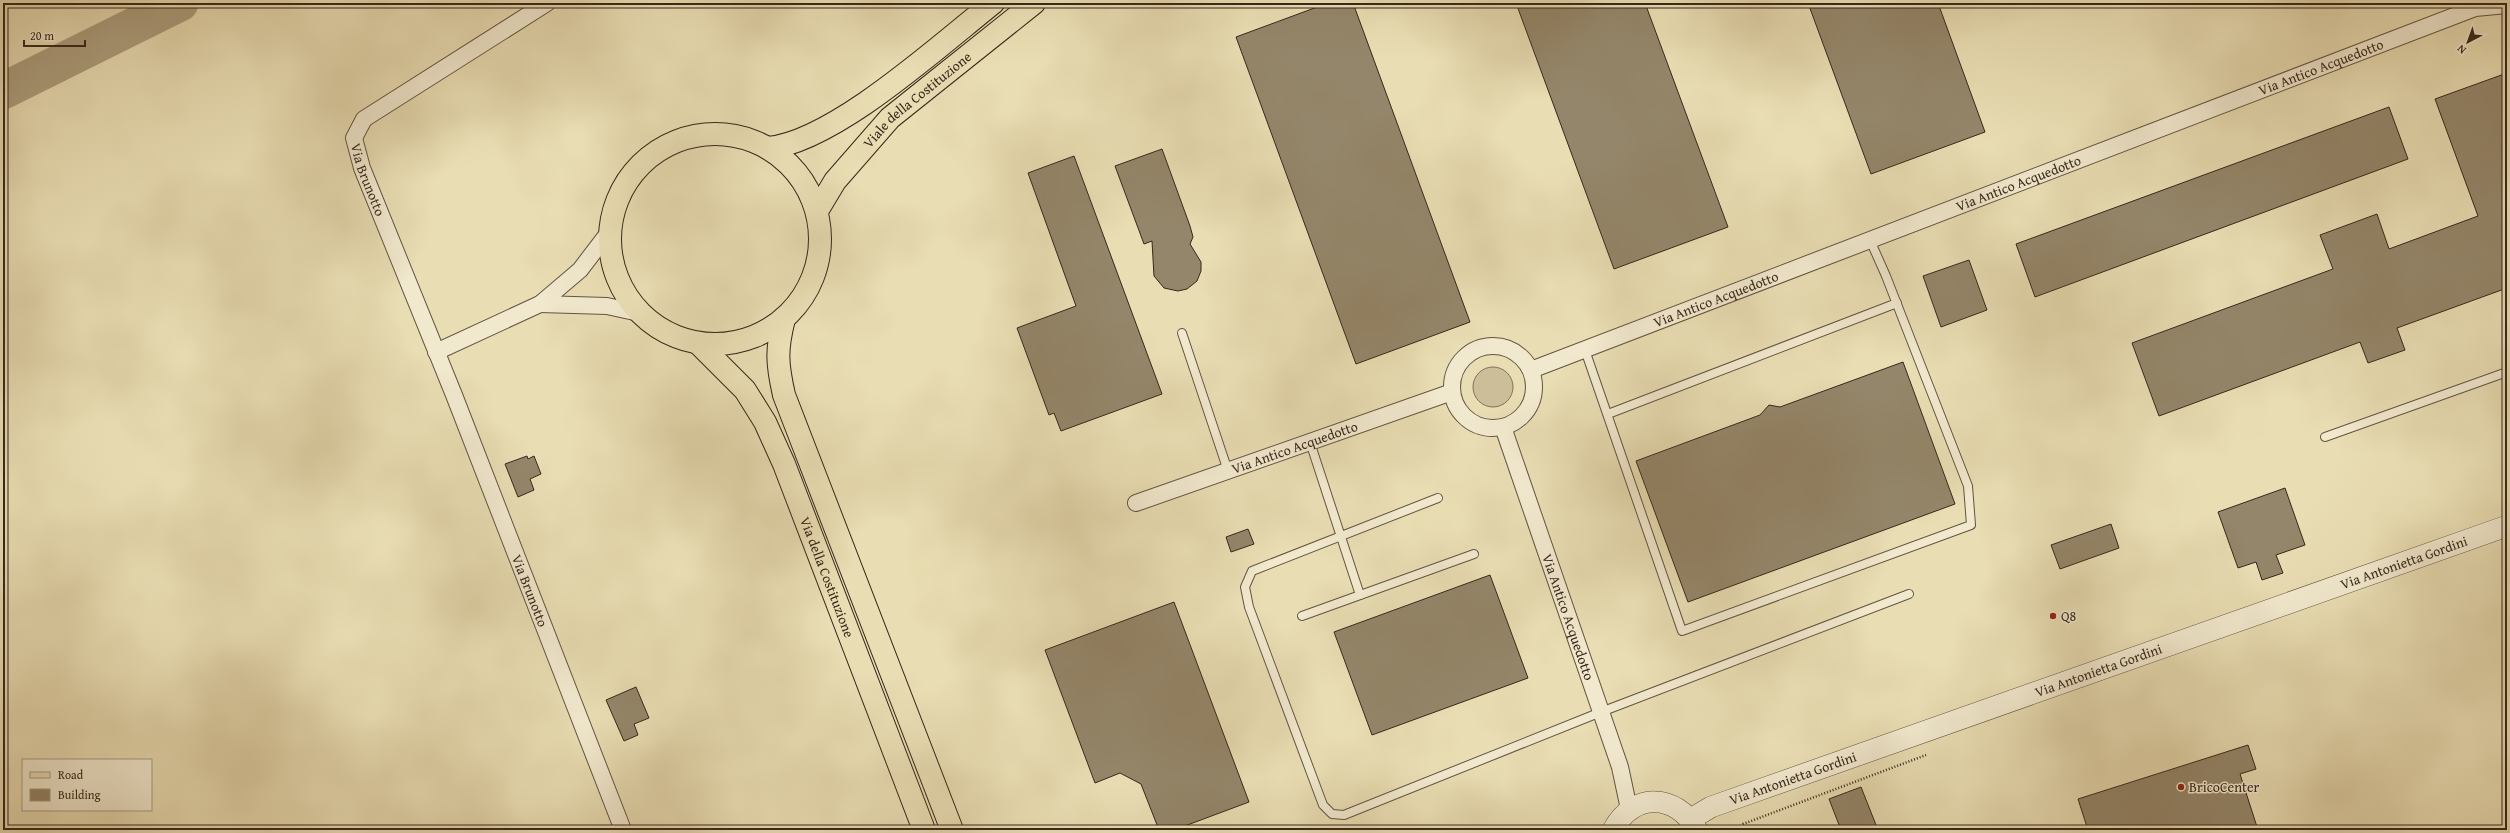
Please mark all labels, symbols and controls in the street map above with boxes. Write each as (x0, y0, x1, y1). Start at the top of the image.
scale bar (24, 22, 85, 48)
north arrow (2448, 22, 2488, 62)
text: 20 m (30, 27, 54, 44)
street label: Via Antico Acquedotto (2255, 34, 2386, 100)
text: N (2453, 41, 2469, 58)
street label: Viale della Costituzione (858, 47, 976, 152)
street label: Via Brunotto (346, 141, 390, 219)
street label: Via Antico Acquedotto (1953, 150, 2084, 216)
street label: Via Antico Acquedotto (1650, 266, 1781, 332)
street label: Via Antico Acquedotto (1229, 416, 1360, 479)
street label: Via della Costituzione (795, 514, 860, 641)
street label: Via Antonietta Gordini (2337, 531, 2470, 594)
street label: Via Brunotto (507, 551, 553, 630)
street label: Via Antico Acquedotto (1537, 551, 1599, 683)
place label: Q8 (2061, 606, 2077, 626)
marker: Q8 (2048, 611, 2058, 621)
street label: Via Antonietta Gordini (2032, 639, 2165, 702)
street label: Via Antonietta Gordini (1726, 746, 1859, 810)
legend (22, 759, 152, 811)
text: Road (58, 766, 84, 783)
place label: BricoCenter (2189, 777, 2260, 797)
marker: BricoCenter (2176, 782, 2186, 792)
text: Building (58, 786, 101, 803)

